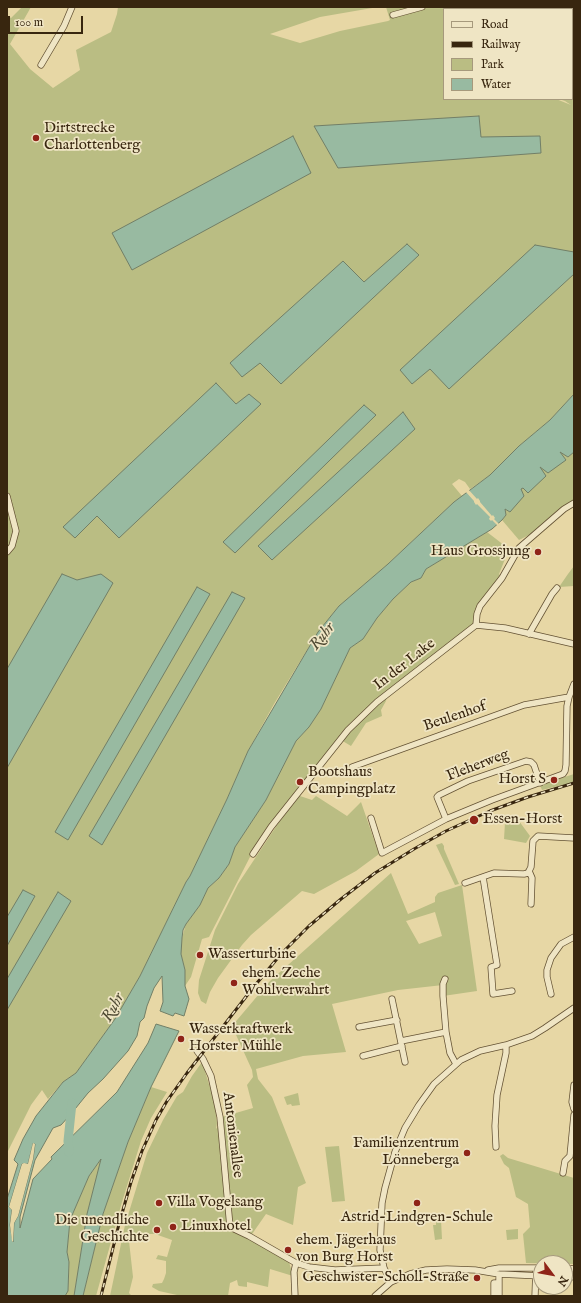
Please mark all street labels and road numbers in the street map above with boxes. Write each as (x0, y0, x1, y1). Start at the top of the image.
street label: In der Lake (371, 635, 439, 695)
street label: Beulenhof (421, 698, 489, 736)
street label: Fleherweg (444, 746, 512, 786)
street label: Antonienallee (218, 1091, 246, 1179)

